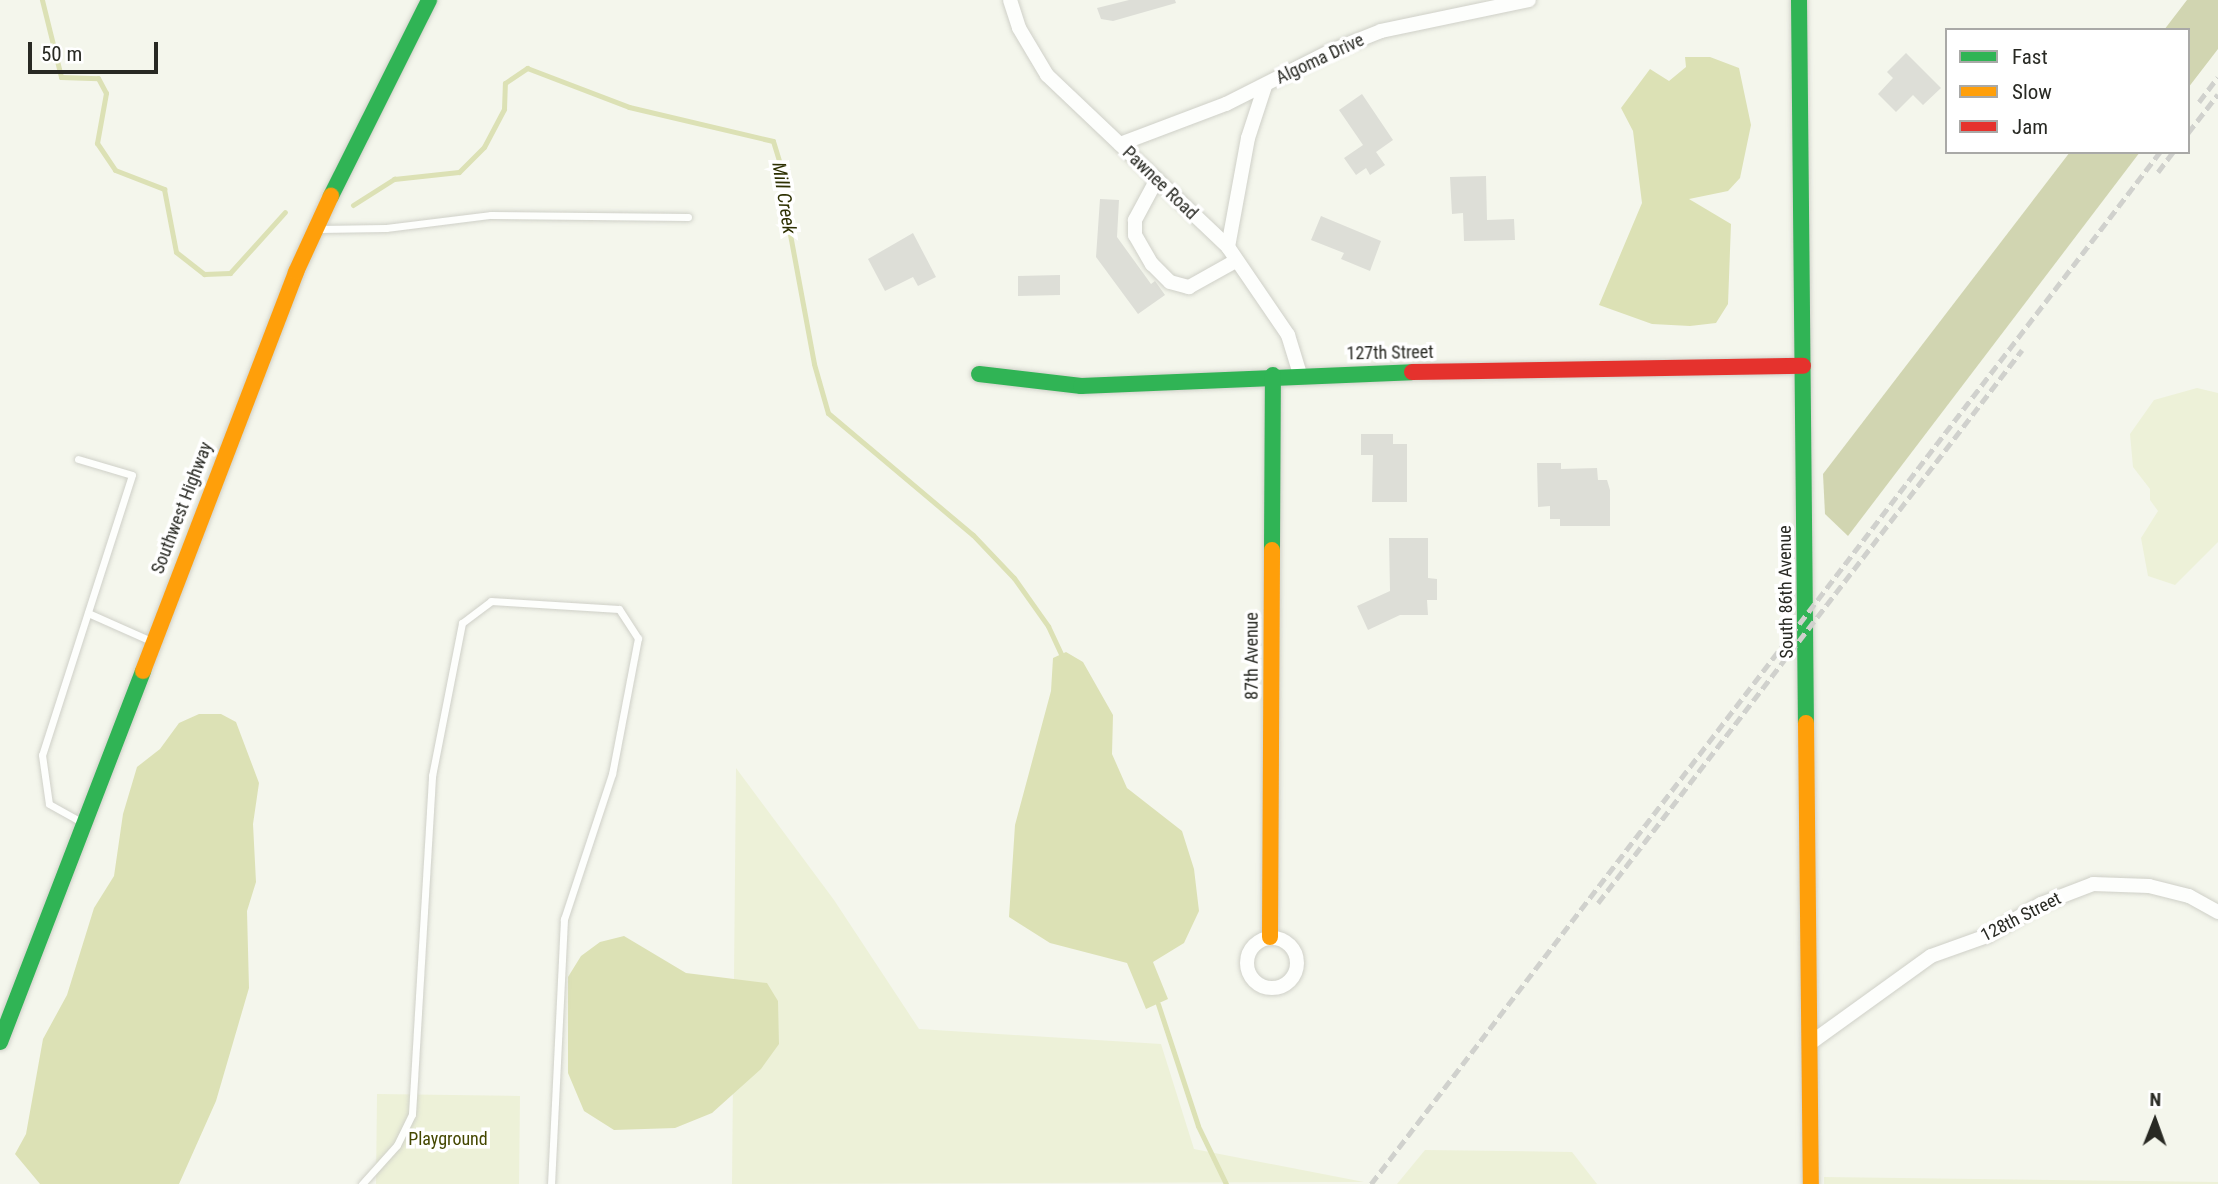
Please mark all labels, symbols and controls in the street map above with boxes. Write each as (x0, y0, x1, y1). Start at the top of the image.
scale bar (32, 28, 161, 72)
legend (1945, 28, 2190, 154)
street label: Algoma Drive (1273, 29, 1367, 89)
text: 50 m (41, 42, 82, 66)
text: Fast (2012, 45, 2048, 69)
text: Slow (2012, 80, 2052, 104)
text: Jam (2012, 115, 2048, 139)
street label: Pawnee Road (1118, 142, 1202, 224)
water label: Mill Creek (767, 160, 801, 236)
street label: 127th Street (1346, 341, 1434, 365)
street label: Southwest Highway (147, 439, 217, 577)
street label: South 86th Avenue (1774, 525, 1798, 659)
street label: 87th Avenue (1241, 612, 1263, 700)
street label: 128th Street (1977, 888, 2065, 946)
north arrow (2120, 1086, 2190, 1156)
text: N (2149, 1088, 2161, 1111)
park label: Playground (408, 1128, 488, 1150)

